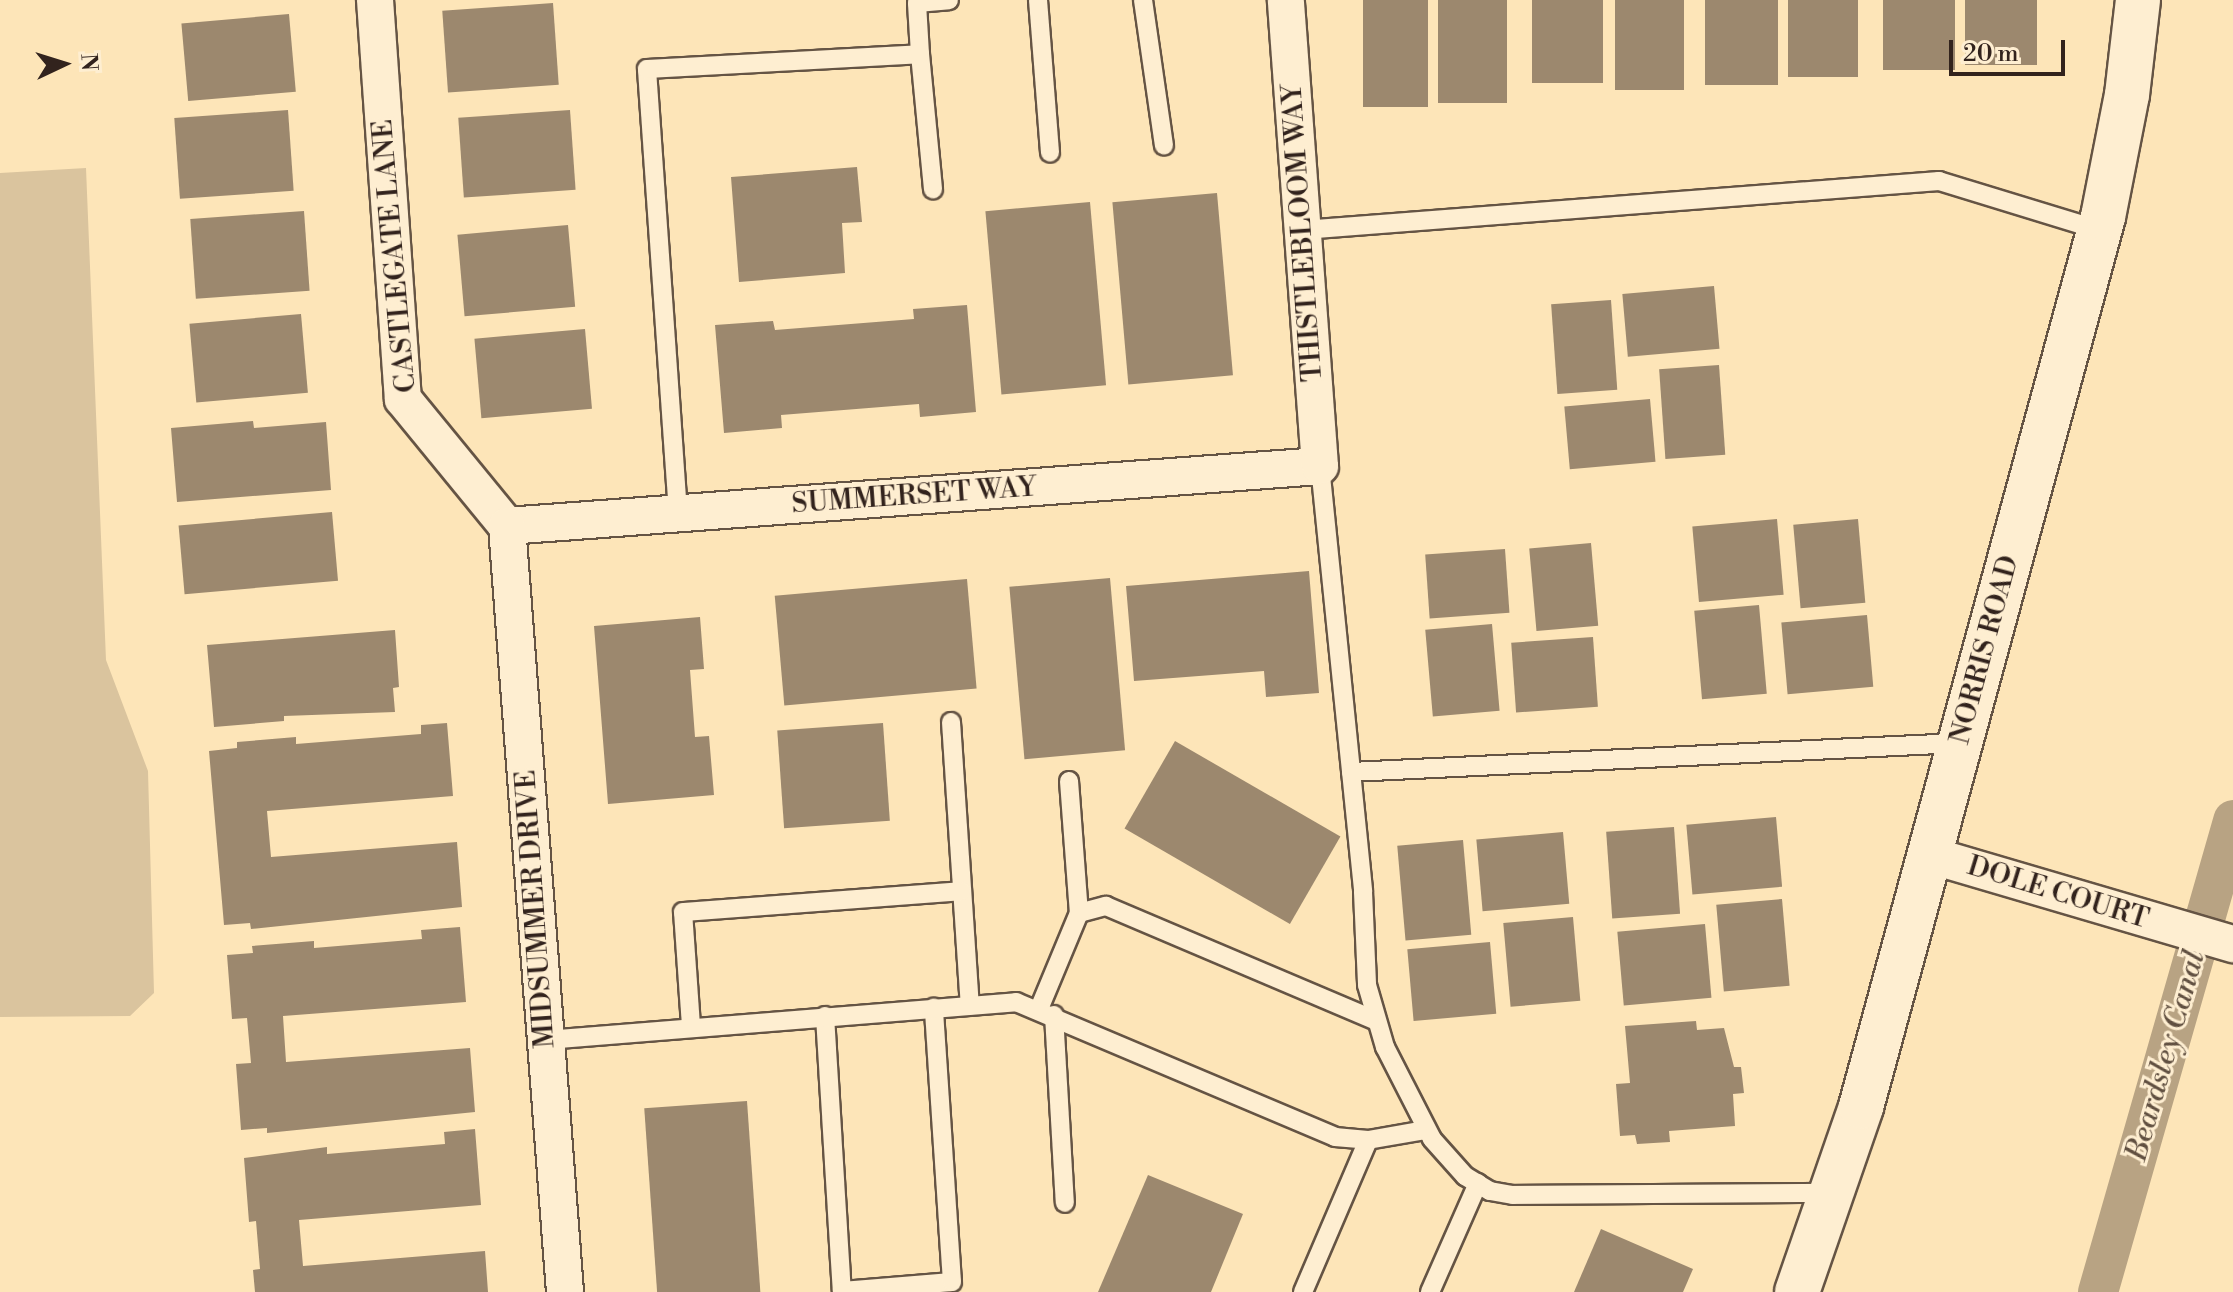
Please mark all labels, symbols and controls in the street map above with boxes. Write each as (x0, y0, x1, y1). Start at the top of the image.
north arrow (24, 24, 104, 104)
scale bar (1953, 24, 2069, 74)
text: 20 m (1963, 39, 2019, 69)
text: N (74, 53, 103, 72)
street label: THISTLEBLOOM WAY (1276, 83, 1330, 383)
street label: CASTLEGATE LANE (366, 118, 424, 394)
street label: SUMMERSET WAY (791, 471, 1037, 521)
street label: NORRIS ROAD (1944, 552, 2026, 748)
street label: MIDSUMMER DRIVE (510, 769, 562, 1049)
street label: DOLE COURT (1963, 849, 2153, 937)
water label: Beardsley Canal (2119, 947, 2213, 1165)

